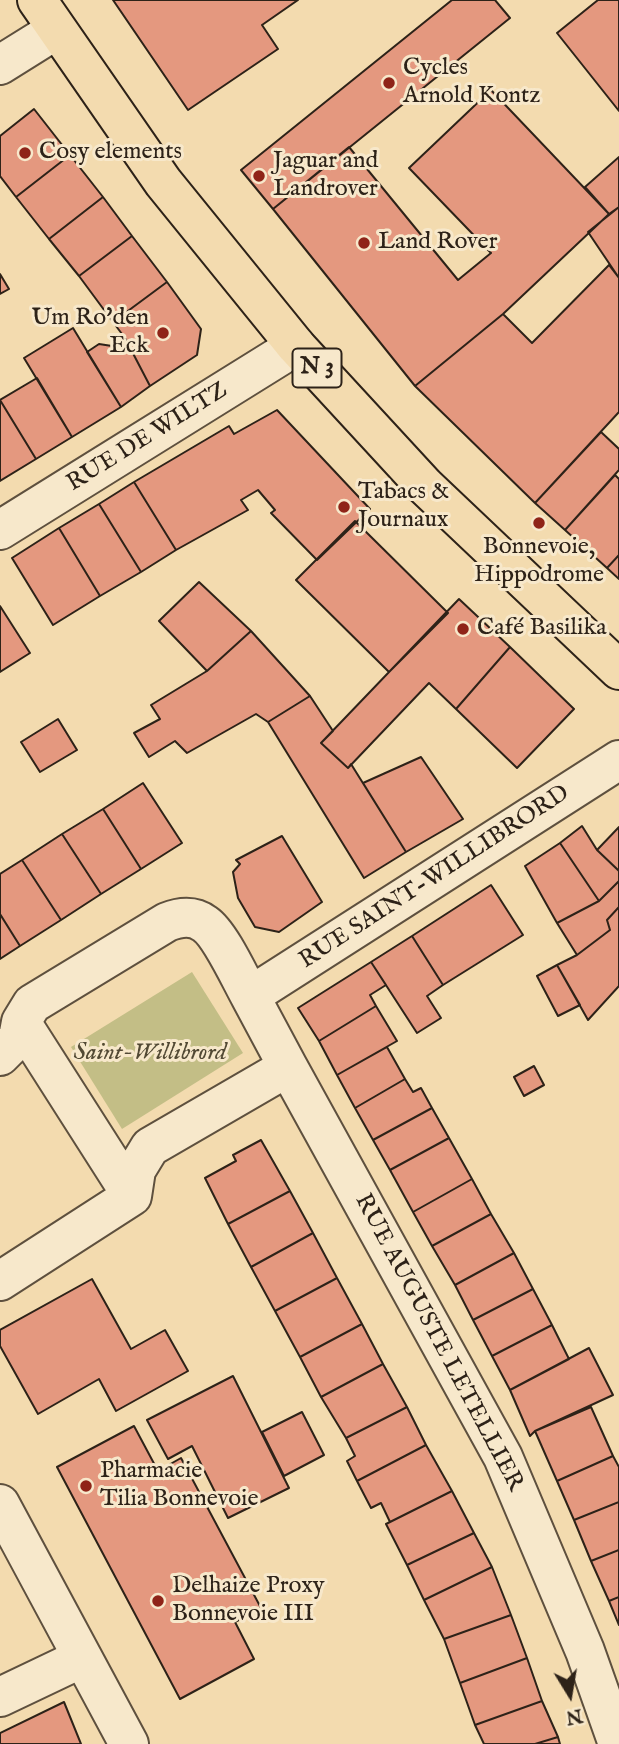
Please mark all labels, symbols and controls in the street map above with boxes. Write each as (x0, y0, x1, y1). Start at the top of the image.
place label: Cycles Arnold Kontz (403, 55, 540, 111)
marker: Cycles Arnold Kontz (381, 75, 397, 91)
place label: Cosy elements (39, 139, 182, 167)
marker: Cosy elements (17, 145, 33, 161)
place label: Jaguar and Landrover (273, 148, 378, 204)
marker: Jaguar and Landrover (251, 168, 267, 184)
place label: Land Rover (378, 229, 497, 257)
marker: Land Rover (356, 235, 372, 251)
place label: Um Ro'den Eck (32, 305, 149, 361)
marker: Um Ro'den Eck (155, 325, 171, 341)
road number: N 3 (292, 348, 342, 388)
street label: RUE DE WILTZ (62, 377, 234, 499)
place label: Tabacs & Journaux (358, 479, 449, 535)
marker: Tabacs & Journaux (336, 499, 352, 515)
marker: Bonnevoie, Hippodrome (531, 515, 547, 531)
place label: Bonnevoie, Hippodrome (474, 534, 604, 590)
place label: Café Basilika (477, 615, 607, 643)
marker: Café Basilika (455, 621, 471, 637)
street label: RUE SAINT-WILLIBRORD (295, 780, 575, 976)
park label: Saint-Willibrord (74, 1040, 226, 1068)
street label: RUE AUGUSTE LETELLIER (347, 1189, 529, 1497)
place label: Pharmacie Tilia Bonnevoie (100, 1458, 258, 1514)
marker: Pharmacie Tilia Bonnevoie (78, 1478, 94, 1494)
place label: Delhaize Proxy Bonnevoie III (172, 1573, 325, 1629)
marker: Delhaize Proxy Bonnevoie III (150, 1593, 166, 1609)
north arrow (535, 1660, 605, 1730)
text: N (564, 1702, 584, 1729)

